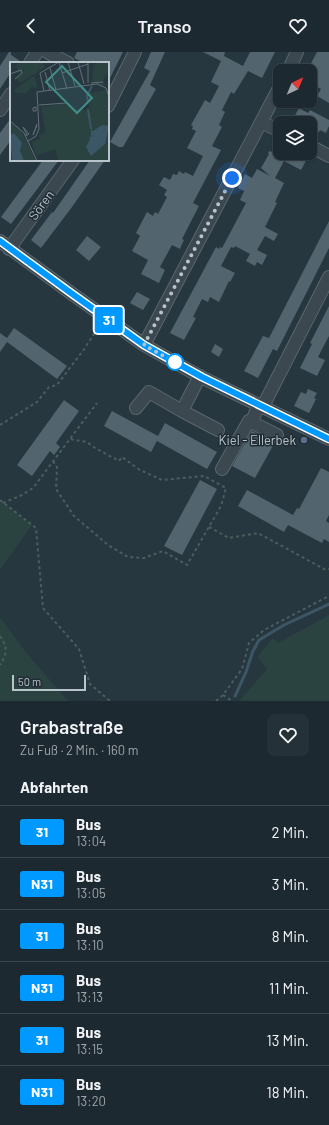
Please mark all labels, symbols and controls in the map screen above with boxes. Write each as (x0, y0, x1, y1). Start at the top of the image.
icon: back (20, 15, 42, 37)
text: Transo (137, 15, 192, 37)
icon: heart (287, 15, 309, 37)
inset map (10, 62, 109, 161)
north arrow (273, 64, 317, 108)
map controls (273, 64, 317, 160)
button: layers (273, 116, 317, 160)
your location (222, 168, 242, 188)
street label: Sören (25, 187, 57, 223)
line badge: 31 (91, 307, 127, 333)
text: 31 (103, 311, 115, 328)
unlabelled marker (166, 353, 184, 371)
place label: Kiel - Ellerbek (219, 432, 296, 448)
marker: Kiel - Ellerbek (299, 435, 309, 445)
scale bar (12, 673, 86, 692)
text: 50 m (18, 675, 41, 688)
button: heart (267, 714, 309, 756)
text: Grabastraße (20, 715, 124, 738)
text: Zu Fuß · 2 Min. · 160 m (20, 742, 138, 758)
text: Abfahrten (20, 778, 88, 796)
text: Bus (76, 815, 101, 833)
text: 31 (36, 823, 48, 840)
text: 2 Min. (271, 823, 309, 841)
text: 13:04 (76, 833, 106, 849)
text: Bus (76, 867, 101, 885)
text: N31 (31, 875, 53, 892)
text: 3 Min. (272, 875, 309, 893)
text: 13:05 (76, 885, 106, 901)
text: Bus (76, 919, 101, 937)
text: 31 (36, 927, 48, 944)
text: 8 Min. (272, 927, 309, 945)
text: 13:10 (76, 937, 104, 953)
text: Bus (76, 971, 101, 989)
text: N31 (31, 979, 53, 996)
text: 11 Min. (269, 979, 309, 997)
text: 13:13 (76, 989, 103, 1005)
text: Bus (76, 1023, 101, 1041)
text: 31 (36, 1031, 48, 1048)
text: 13 Min. (267, 1031, 309, 1049)
text: 13:15 (76, 1041, 103, 1057)
text: Bus (76, 1075, 101, 1093)
text: N31 (31, 1083, 53, 1100)
text: 18 Min. (266, 1083, 309, 1101)
text: 13:20 (76, 1093, 106, 1109)

